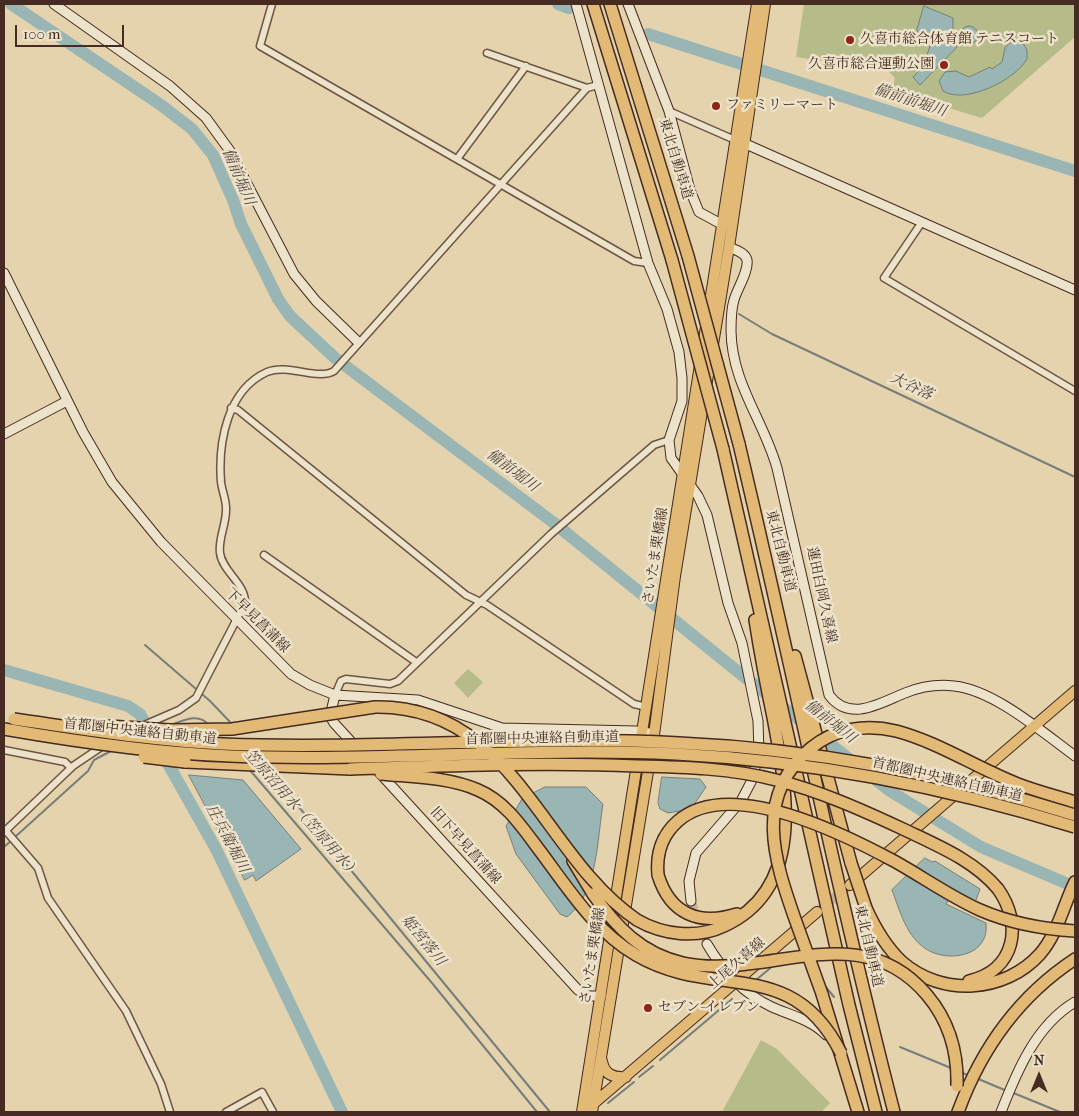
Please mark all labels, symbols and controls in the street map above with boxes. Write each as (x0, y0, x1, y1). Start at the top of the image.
scale bar (18, 15, 126, 47)
text: 100 m (23, 25, 61, 43)
place label: 久喜市総合体育館 テニスコート (860, 32, 1059, 48)
marker: 久喜市総合体育館 テニスコート (844, 34, 856, 46)
place label: 久喜市総合運動公園 (808, 57, 934, 73)
marker: 久喜市総合運動公園 (938, 59, 950, 71)
water label: 備前前堀川 (872, 81, 948, 121)
place label: ファミリーマート (726, 98, 838, 114)
marker: ファミリーマート (710, 100, 722, 112)
street label: 東北自動車道 (655, 116, 695, 202)
water label: 備前堀川 (218, 146, 258, 208)
water label: 大谷落 (887, 369, 935, 405)
water label: 備前堀川 (483, 446, 541, 496)
street label: さいたま栗橋線 (640, 506, 672, 606)
street label: 東北自動車道 (762, 508, 798, 594)
street label: 蓮田白岡久喜線 (803, 545, 839, 645)
street label: 下早見菖蒲線 (221, 585, 293, 657)
water label: 備前堀川 (801, 696, 859, 748)
street label: 首都圏中央連絡自動車道 (63, 716, 217, 748)
street label: 首都圏中央連絡自動車道 (465, 729, 619, 749)
water label: 笠原沼用水（笠原用水） (240, 746, 362, 882)
street label: 首都圏中央連絡自動車道 (870, 754, 1024, 806)
water label: 庄兵衛堀川 (201, 802, 253, 876)
street label: 旧下早見菖蒲線 (426, 804, 504, 888)
street label: 東北自動車道 (850, 903, 886, 989)
street label: さいたま栗橋線 (577, 906, 609, 1006)
water label: 姫宮落川 (397, 912, 449, 970)
street label: 上尾久喜線 (705, 935, 769, 993)
place label: セブン-イレブン (658, 1000, 760, 1016)
marker: セブン-イレブン (642, 1002, 654, 1014)
north arrow (1014, 1051, 1064, 1101)
text: N (1034, 1052, 1044, 1069)

